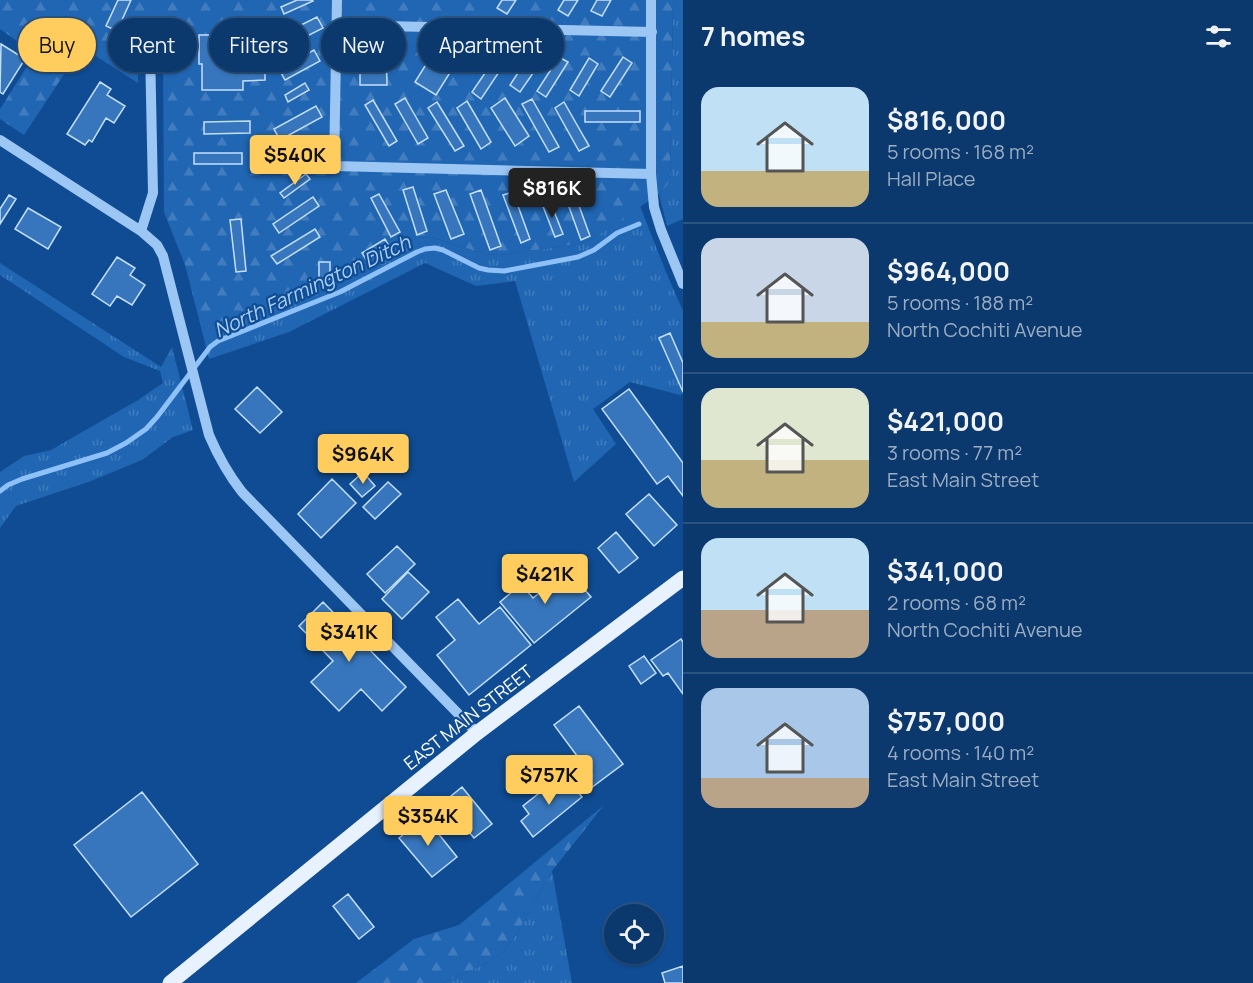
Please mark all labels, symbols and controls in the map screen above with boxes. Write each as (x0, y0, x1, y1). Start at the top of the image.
chip: Buy (18, 18, 96, 72)
chip: Rent (108, 18, 197, 72)
chip: Filters (209, 18, 309, 72)
chip: New (321, 18, 406, 72)
chip: Apartment (418, 18, 564, 72)
text: 7 homes (701, 18, 805, 54)
icon: filters (1202, 20, 1235, 53)
text: $816,000 (887, 102, 1006, 138)
icon: home (749, 111, 821, 183)
pin: $540K (253, 135, 337, 186)
text: 5 rooms · 168 m² (887, 138, 1034, 165)
text: $540K (264, 141, 326, 168)
text: Hall Place (887, 165, 975, 192)
pin: $816K (510, 168, 594, 219)
text: $816K (523, 174, 581, 201)
water label: North Farmington Ditch (209, 228, 416, 343)
text: $964,000 (887, 253, 1010, 289)
icon: home (749, 262, 821, 334)
text: 5 rooms · 188 m² (887, 289, 1033, 316)
text: North Cochiti Avenue (887, 316, 1083, 343)
text: $421,000 (887, 403, 1004, 439)
icon: home (749, 412, 821, 484)
pin: $964K (321, 434, 405, 485)
text: 3 rooms · 77 m² (887, 439, 1022, 466)
text: $964K (332, 440, 394, 467)
text: East Main Street (887, 466, 1039, 493)
text: $341,000 (887, 553, 1004, 589)
pin: $421K (503, 554, 587, 605)
text: $421K (516, 560, 574, 587)
icon: home (749, 562, 821, 634)
text: 2 rooms · 68 m² (887, 589, 1026, 616)
pin: $341K (307, 612, 391, 663)
text: North Cochiti Avenue (887, 616, 1083, 643)
text: $341K (320, 618, 378, 645)
street label: EAST MAIN STREET (399, 659, 538, 775)
text: $757,000 (887, 703, 1005, 739)
icon: home (749, 712, 821, 784)
text: 4 rooms · 140 m² (887, 739, 1034, 766)
pin: $757K (507, 755, 591, 806)
text: $757K (520, 761, 578, 788)
text: East Main Street (887, 766, 1039, 793)
pin: $354K (386, 796, 470, 847)
text: $354K (397, 802, 459, 829)
map controls (604, 904, 664, 964)
button: locate (604, 904, 664, 964)

